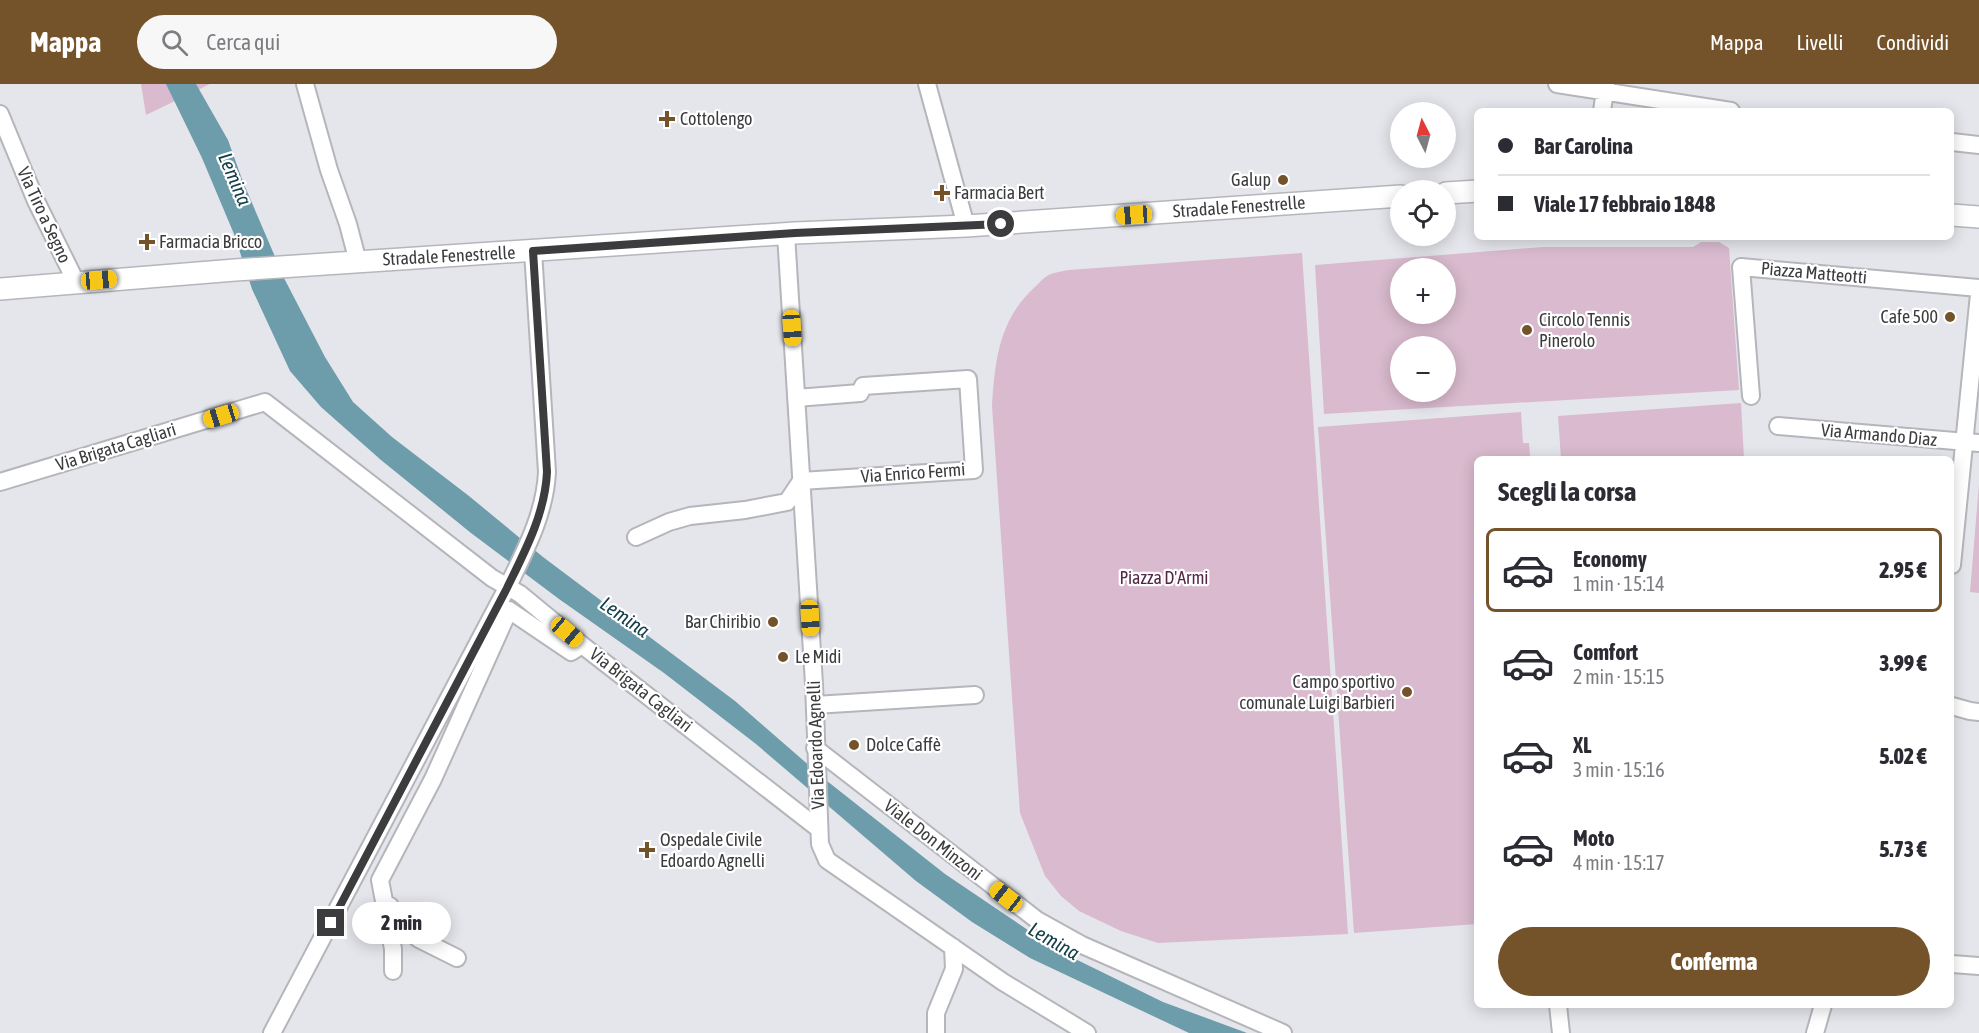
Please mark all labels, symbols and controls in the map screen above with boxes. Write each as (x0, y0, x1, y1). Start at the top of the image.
search box (137, 15, 557, 69)
text: Mappa (30, 26, 101, 58)
icon: search (158, 26, 191, 59)
text: Cerca qui (206, 29, 280, 55)
text: Mappa (1710, 30, 1764, 54)
text: Livelli (1797, 30, 1843, 54)
text: Condividi (1876, 30, 1949, 54)
north arrow (1390, 102, 1456, 168)
map controls (1390, 102, 1456, 402)
place label: Cottolengo (680, 108, 753, 129)
marker: Cottolengo (658, 110, 676, 128)
text: Bar Carolina (1534, 133, 1633, 159)
water label: Lemina (214, 149, 257, 209)
street label: Via Tiro a Segno (13, 164, 76, 266)
place label: Galup (1231, 169, 1271, 190)
marker: Galup (1276, 173, 1290, 187)
button: locate (1390, 180, 1456, 246)
place label: Farmacia Bert (954, 182, 1045, 203)
marker: Farmacia Bert (935, 186, 949, 200)
street label: Stradale Fenestrelle (1172, 191, 1306, 222)
text: Viale 17 febbraio 1848 (1534, 191, 1715, 217)
car (1115, 205, 1153, 225)
route start (987, 210, 1014, 237)
place label: Farmacia Bricco (159, 231, 262, 252)
marker: Farmacia Bricco (140, 235, 154, 249)
street label: Stradale Fenestrelle (382, 242, 516, 269)
street label: Piazza Matteotti (1760, 257, 1868, 288)
button: + (1390, 258, 1456, 324)
car (80, 269, 118, 291)
place label: Cafe 500 (1881, 306, 1938, 327)
car (782, 309, 802, 347)
place label: Circolo Tennis Pinerolo (1539, 309, 1630, 351)
marker: Cafe 500 (1943, 310, 1957, 324)
marker: Circolo Tennis Pinerolo (1520, 323, 1534, 337)
button: − (1390, 336, 1456, 402)
car (201, 402, 241, 430)
street label: Via Brigata Cagliari (53, 418, 178, 475)
street label: Via Armando Diaz (1820, 419, 1939, 450)
street label: Via Enrico Fermi (860, 458, 966, 487)
text: Scegli la corsa (1498, 476, 1636, 507)
icon: car (1501, 543, 1555, 597)
text: Economy (1573, 546, 1647, 572)
text: 2.95 € (1879, 557, 1927, 583)
park label: Piazza D'Armi (1119, 567, 1209, 588)
text: 1 min · 15:14 (1573, 572, 1665, 595)
water label: Lemina (596, 591, 654, 642)
car (800, 600, 820, 636)
place label: Bar Chiribio (685, 611, 761, 632)
car (547, 614, 587, 650)
marker: Bar Chiribio (766, 615, 780, 629)
icon: car (1501, 636, 1555, 690)
text: Comfort (1573, 639, 1638, 665)
street label: Via Brigata Cagliari (586, 643, 697, 736)
place label: Le Midi (795, 646, 841, 667)
marker: Le Midi (776, 650, 790, 664)
text: 3.99 € (1879, 650, 1927, 676)
text: 2 min · 15:15 (1573, 665, 1665, 688)
place label: Campo sportivo comunale Luigi Barbieri (1239, 671, 1395, 713)
street label: Via Edoardo Agnelli (803, 680, 828, 810)
marker: Campo sportivo comunale Luigi Barbieri (1400, 685, 1414, 699)
icon: car (1501, 729, 1555, 783)
text: XL (1573, 732, 1591, 758)
place label: Dolce Caffè (866, 734, 941, 755)
marker: Dolce Caffè (847, 738, 861, 752)
text: 5.02 € (1879, 743, 1927, 769)
text: 3 min · 15:16 (1573, 758, 1665, 781)
street label: Viale Don Minzoni (880, 795, 987, 884)
icon: car (1501, 822, 1555, 876)
text: Moto (1573, 825, 1615, 851)
place label: Ospedale Civile Edoardo Agnelli (660, 829, 765, 871)
text: 5.73 € (1879, 836, 1927, 862)
marker: Ospedale Civile Edoardo Agnelli (638, 841, 656, 859)
text: 4 min · 15:17 (1573, 851, 1665, 874)
car (986, 879, 1026, 915)
callout: 2 min (352, 902, 451, 944)
route end (317, 909, 344, 936)
text: 2 min (381, 911, 422, 934)
water label: Lemina (1025, 917, 1084, 964)
button: Conferma (1498, 927, 1930, 996)

